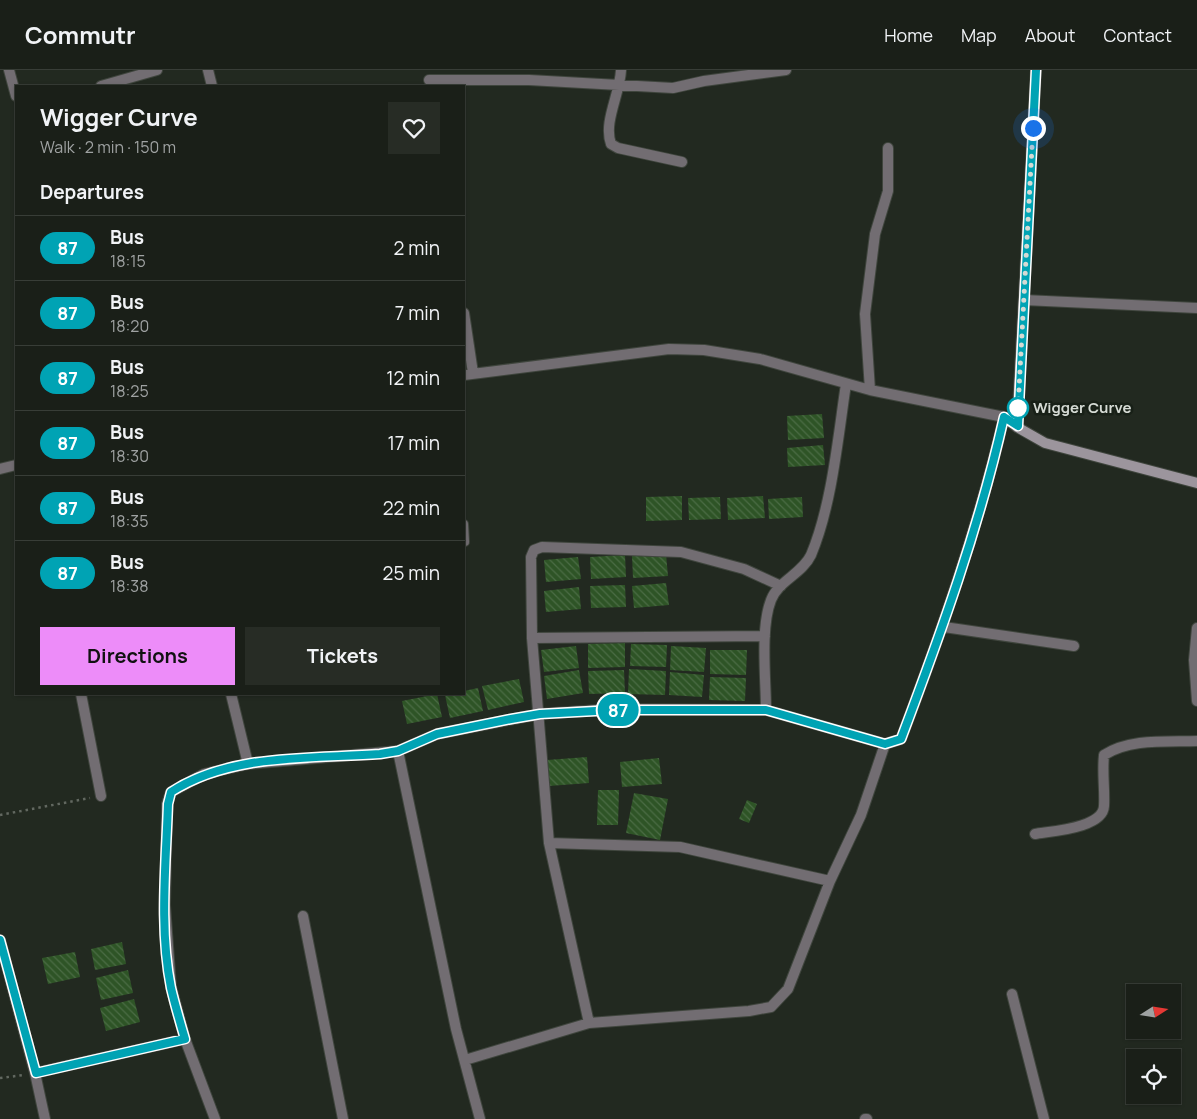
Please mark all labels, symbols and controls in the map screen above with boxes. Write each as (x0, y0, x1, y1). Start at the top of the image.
text: Commutr (25, 18, 136, 51)
text: Home (884, 23, 933, 47)
text: Map (961, 23, 997, 47)
text: About (1025, 23, 1075, 47)
text: Contact (1103, 23, 1172, 47)
text: Wigger Curve (40, 100, 198, 133)
button: heart (388, 102, 440, 154)
your location (1021, 116, 1046, 141)
text: Walk · 2 min · 150 m (40, 136, 176, 158)
text: Departures (40, 179, 144, 205)
text: Bus (110, 224, 144, 250)
text: 2 min (394, 235, 440, 261)
text: 87 (57, 236, 78, 260)
text: 18:15 (110, 250, 146, 272)
text: Bus (110, 289, 144, 315)
text: 7 min (395, 300, 440, 326)
text: 87 (57, 301, 78, 325)
text: 18:20 (110, 315, 149, 337)
text: Bus (110, 354, 144, 380)
text: 12 min (386, 365, 440, 391)
text: 87 (57, 366, 78, 390)
text: 18:25 (110, 380, 149, 402)
marker: Wigger Curve (1007, 397, 1029, 419)
place label: Wigger Curve (1033, 397, 1132, 418)
text: Bus (110, 419, 144, 445)
text: 17 min (387, 430, 440, 456)
text: 87 (57, 431, 78, 455)
text: 18:30 (110, 445, 149, 467)
text: Bus (110, 484, 144, 510)
text: 22 min (383, 495, 440, 521)
text: 87 (57, 496, 78, 520)
text: 18:35 (110, 510, 148, 532)
text: Bus (110, 549, 144, 575)
text: 25 min (383, 560, 440, 586)
text: 87 (57, 561, 78, 585)
text: 18:38 (110, 575, 148, 597)
button: Directions (40, 627, 235, 685)
button: Tickets (245, 627, 440, 685)
line badge: 87 (596, 694, 640, 726)
text: 87 (608, 698, 628, 722)
north arrow (1126, 984, 1181, 1039)
map controls (1126, 984, 1181, 1104)
button: locate (1126, 1049, 1181, 1104)

